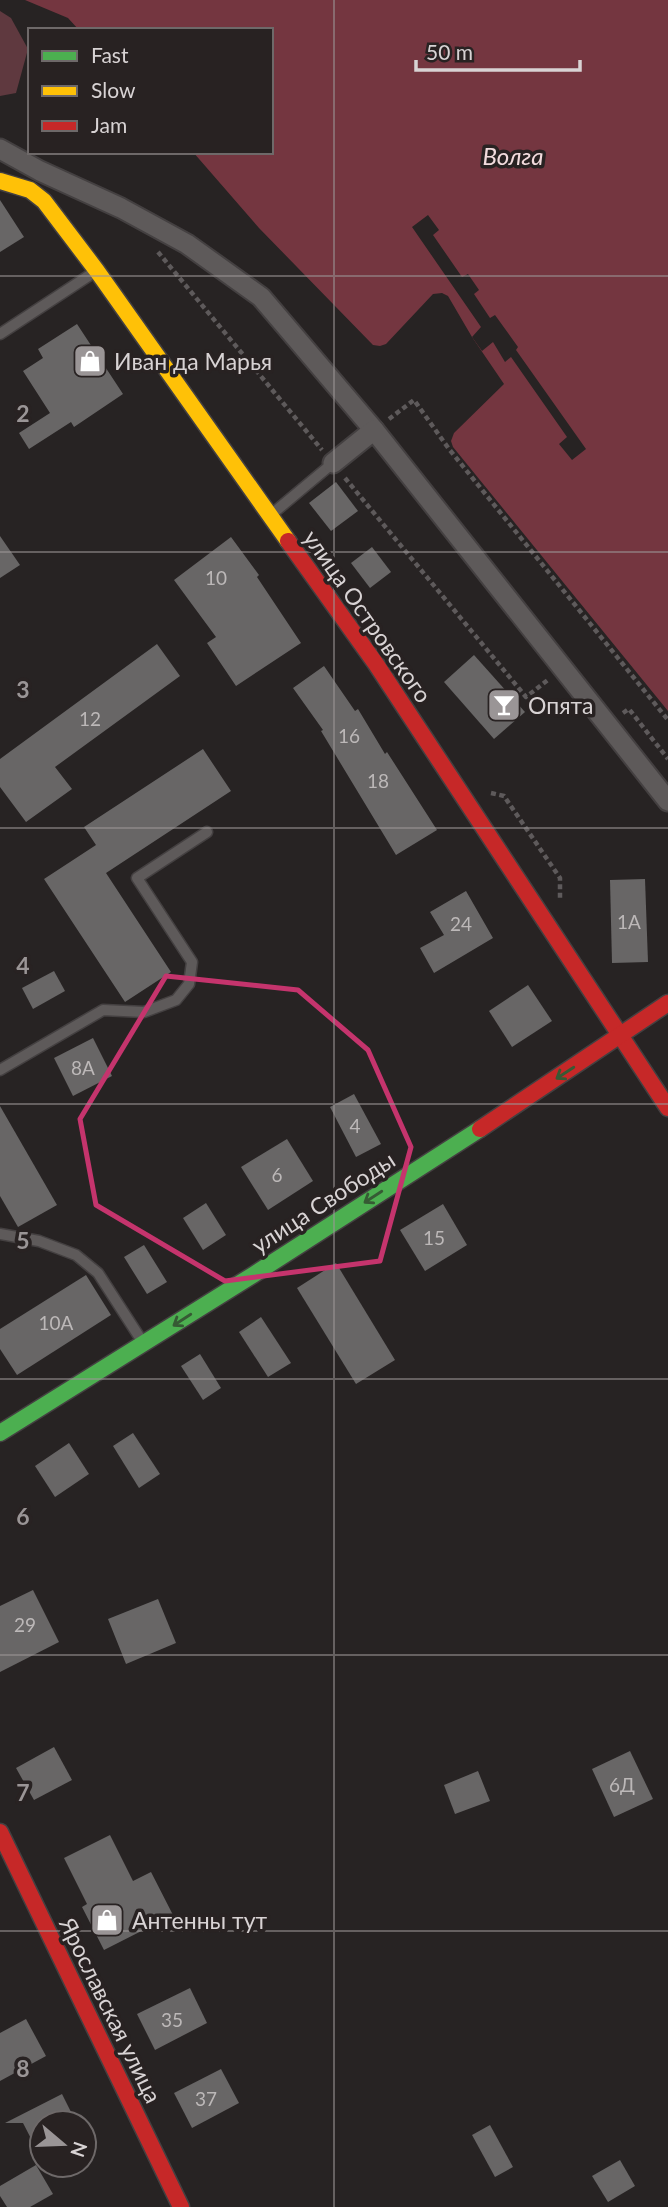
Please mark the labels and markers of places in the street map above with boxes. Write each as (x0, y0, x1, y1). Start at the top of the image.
shop icon: Иван да Марья (71, 342, 109, 380)
place label: Иван да Марья (114, 347, 272, 375)
bar icon: Опята (485, 686, 523, 724)
place label: Опята (528, 691, 593, 719)
shop icon: Антенны тут (88, 1901, 126, 1939)
place label: Антенны тут (132, 1906, 268, 1934)

